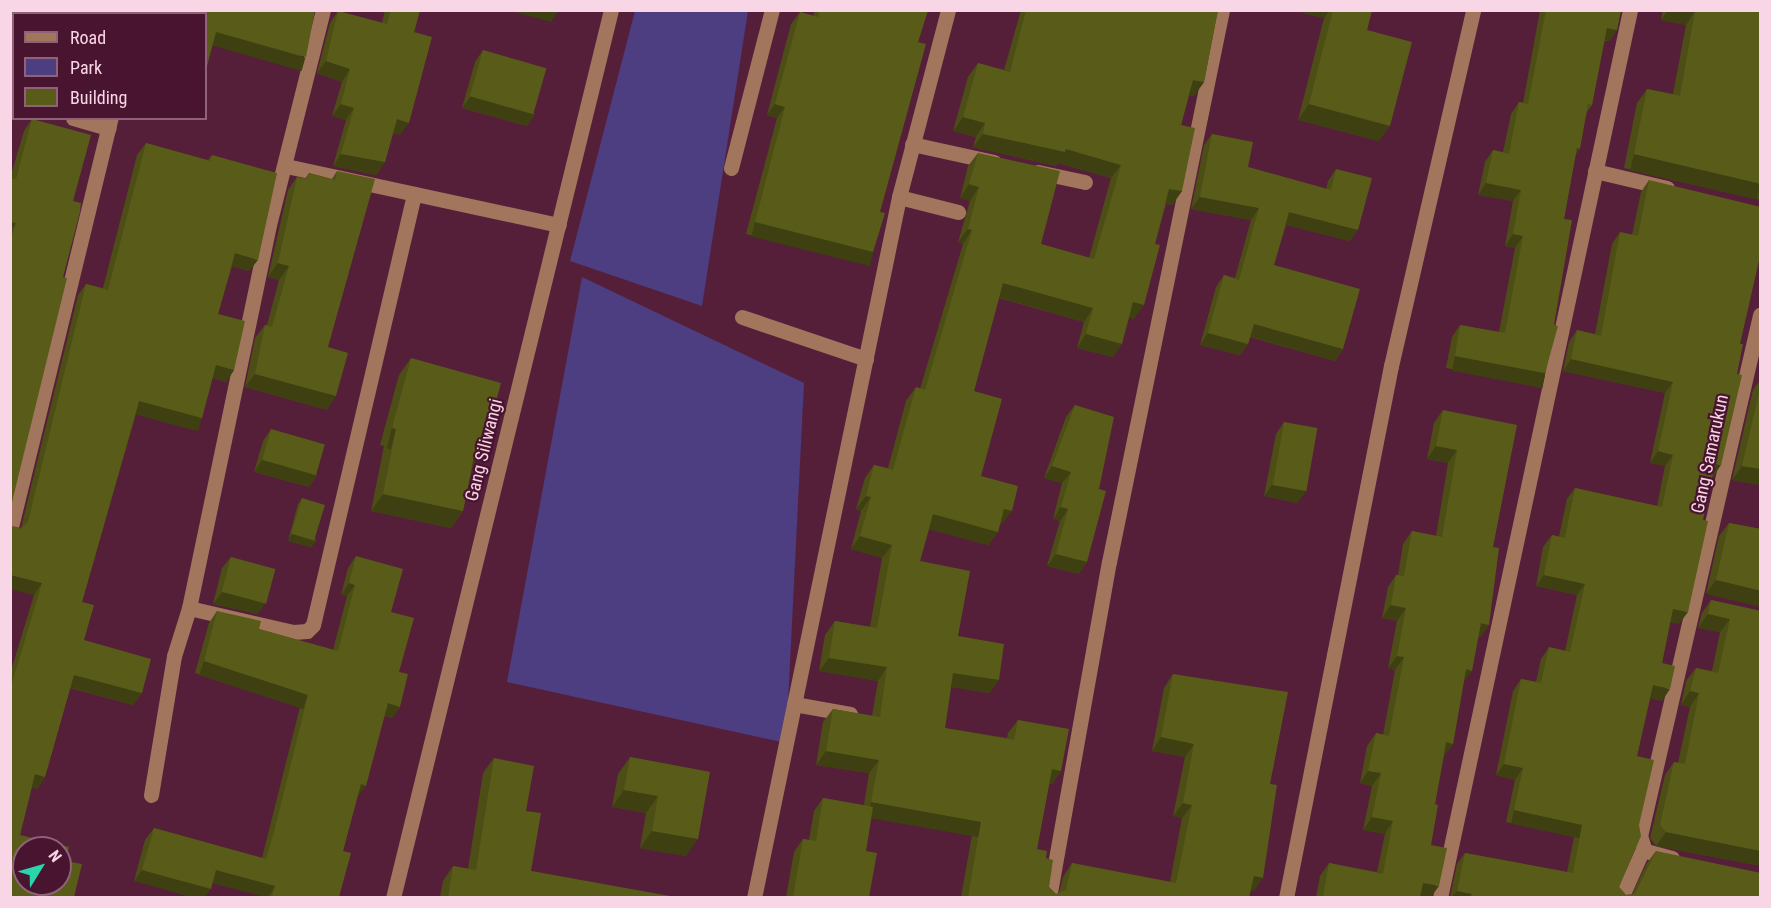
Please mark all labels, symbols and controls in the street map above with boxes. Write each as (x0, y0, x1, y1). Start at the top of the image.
legend (12, 12, 207, 120)
text: Road (70, 27, 106, 48)
text: Park (70, 57, 102, 78)
text: Building (70, 87, 127, 108)
street label: Gang Samarukun (1687, 393, 1733, 515)
street label: Gang Siliwangi (461, 397, 507, 503)
north arrow (12, 836, 72, 896)
text: N (45, 846, 66, 866)

